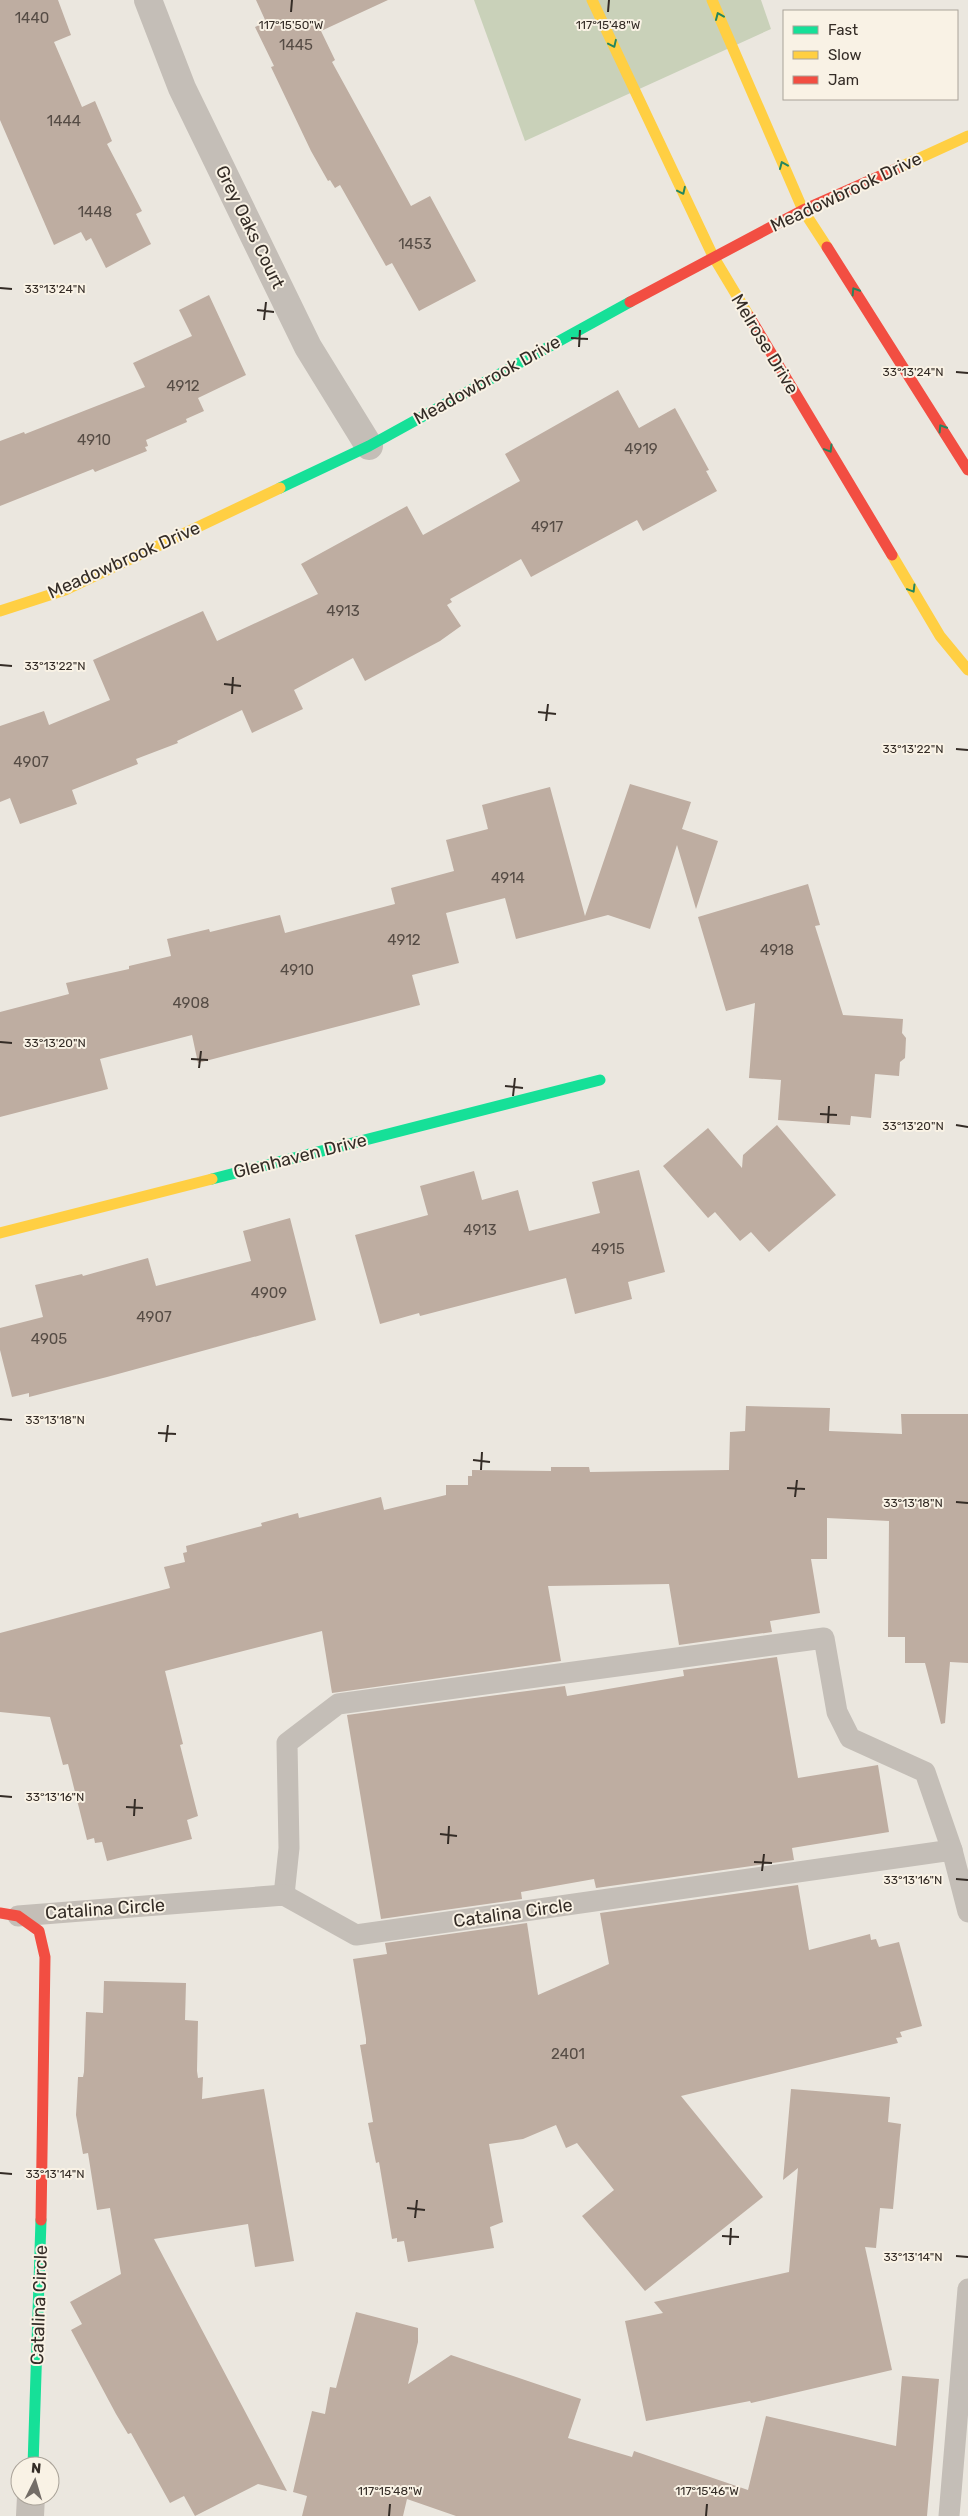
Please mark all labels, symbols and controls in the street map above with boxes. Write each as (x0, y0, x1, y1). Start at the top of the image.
house number: 1440 (15, 9, 49, 27)
legend (783, 10, 958, 100)
one-way arrow (714, 12, 725, 21)
text: 117°15'50"W (259, 18, 324, 32)
text: 117°15'48"W (576, 18, 641, 32)
text: Fast (828, 21, 858, 39)
house number: 1445 (279, 36, 313, 54)
one-way arrow (607, 39, 617, 48)
text: Slow (828, 46, 861, 64)
text: Jam (828, 71, 859, 89)
house number: 1444 (47, 112, 81, 130)
street label: Meadowbrook Drive (767, 147, 925, 237)
one-way arrow (779, 161, 790, 170)
street label: Grey Oaks Court (211, 162, 289, 292)
one-way arrow (676, 186, 687, 195)
house number: 1448 (78, 203, 112, 221)
house number: 1453 (398, 235, 432, 253)
text: 33°13'24"N (25, 282, 85, 296)
one-way arrow (851, 288, 861, 297)
street label: Melrose Drive (727, 290, 803, 398)
street label: Meadowbrook Drive (410, 331, 564, 429)
text: 33°13'24"N (883, 365, 943, 379)
house number: 4912 (166, 377, 200, 395)
one-way arrow (939, 425, 948, 434)
house number: 4910 (77, 431, 111, 449)
house number: 4919 (624, 440, 658, 458)
one-way arrow (822, 444, 832, 453)
street label: Meadowbrook Drive (44, 517, 204, 603)
house number: 4917 (531, 518, 563, 536)
one-way arrow (905, 583, 915, 592)
house number: 4913 (326, 602, 360, 620)
text: 33°13'22"N (25, 659, 85, 673)
text: 33°13'22"N (883, 742, 943, 756)
house number: 4907 (13, 753, 49, 771)
house number: 4914 (491, 869, 525, 887)
house number: 4912 (387, 931, 421, 949)
house number: 4918 (760, 941, 794, 959)
house number: 4910 (280, 961, 314, 979)
house number: 4908 (172, 994, 210, 1012)
text: 33°13'20"N (24, 1036, 86, 1050)
text: 33°13'20"N (882, 1119, 944, 1133)
street label: Glenhaven Drive (231, 1129, 369, 1183)
house number: 4913 (463, 1221, 497, 1239)
house number: 4915 (591, 1240, 625, 1258)
house number: 4909 (251, 1284, 287, 1302)
house number: 4907 (136, 1308, 172, 1326)
house number: 4905 (31, 1330, 67, 1348)
text: 33°13'18"N (25, 1413, 85, 1427)
text: 33°13'18"N (883, 1496, 943, 1510)
text: 33°13'16"N (26, 1790, 84, 1804)
text: 33°13'16"N (884, 1873, 942, 1887)
street label: Catalina Circle (44, 1894, 166, 1924)
street label: Catalina Circle (452, 1894, 574, 1932)
house number: 2401 (551, 2045, 585, 2063)
text: 33°13'14"N (25, 2167, 85, 2181)
street label: Catalina Circle (26, 2245, 52, 2365)
text: 33°13'14"N (883, 2250, 943, 2264)
north arrow (10, 2456, 60, 2506)
text: N (30, 2460, 42, 2477)
text: 117°15'48"W (358, 2484, 423, 2498)
text: 117°15'46"W (675, 2484, 739, 2498)

